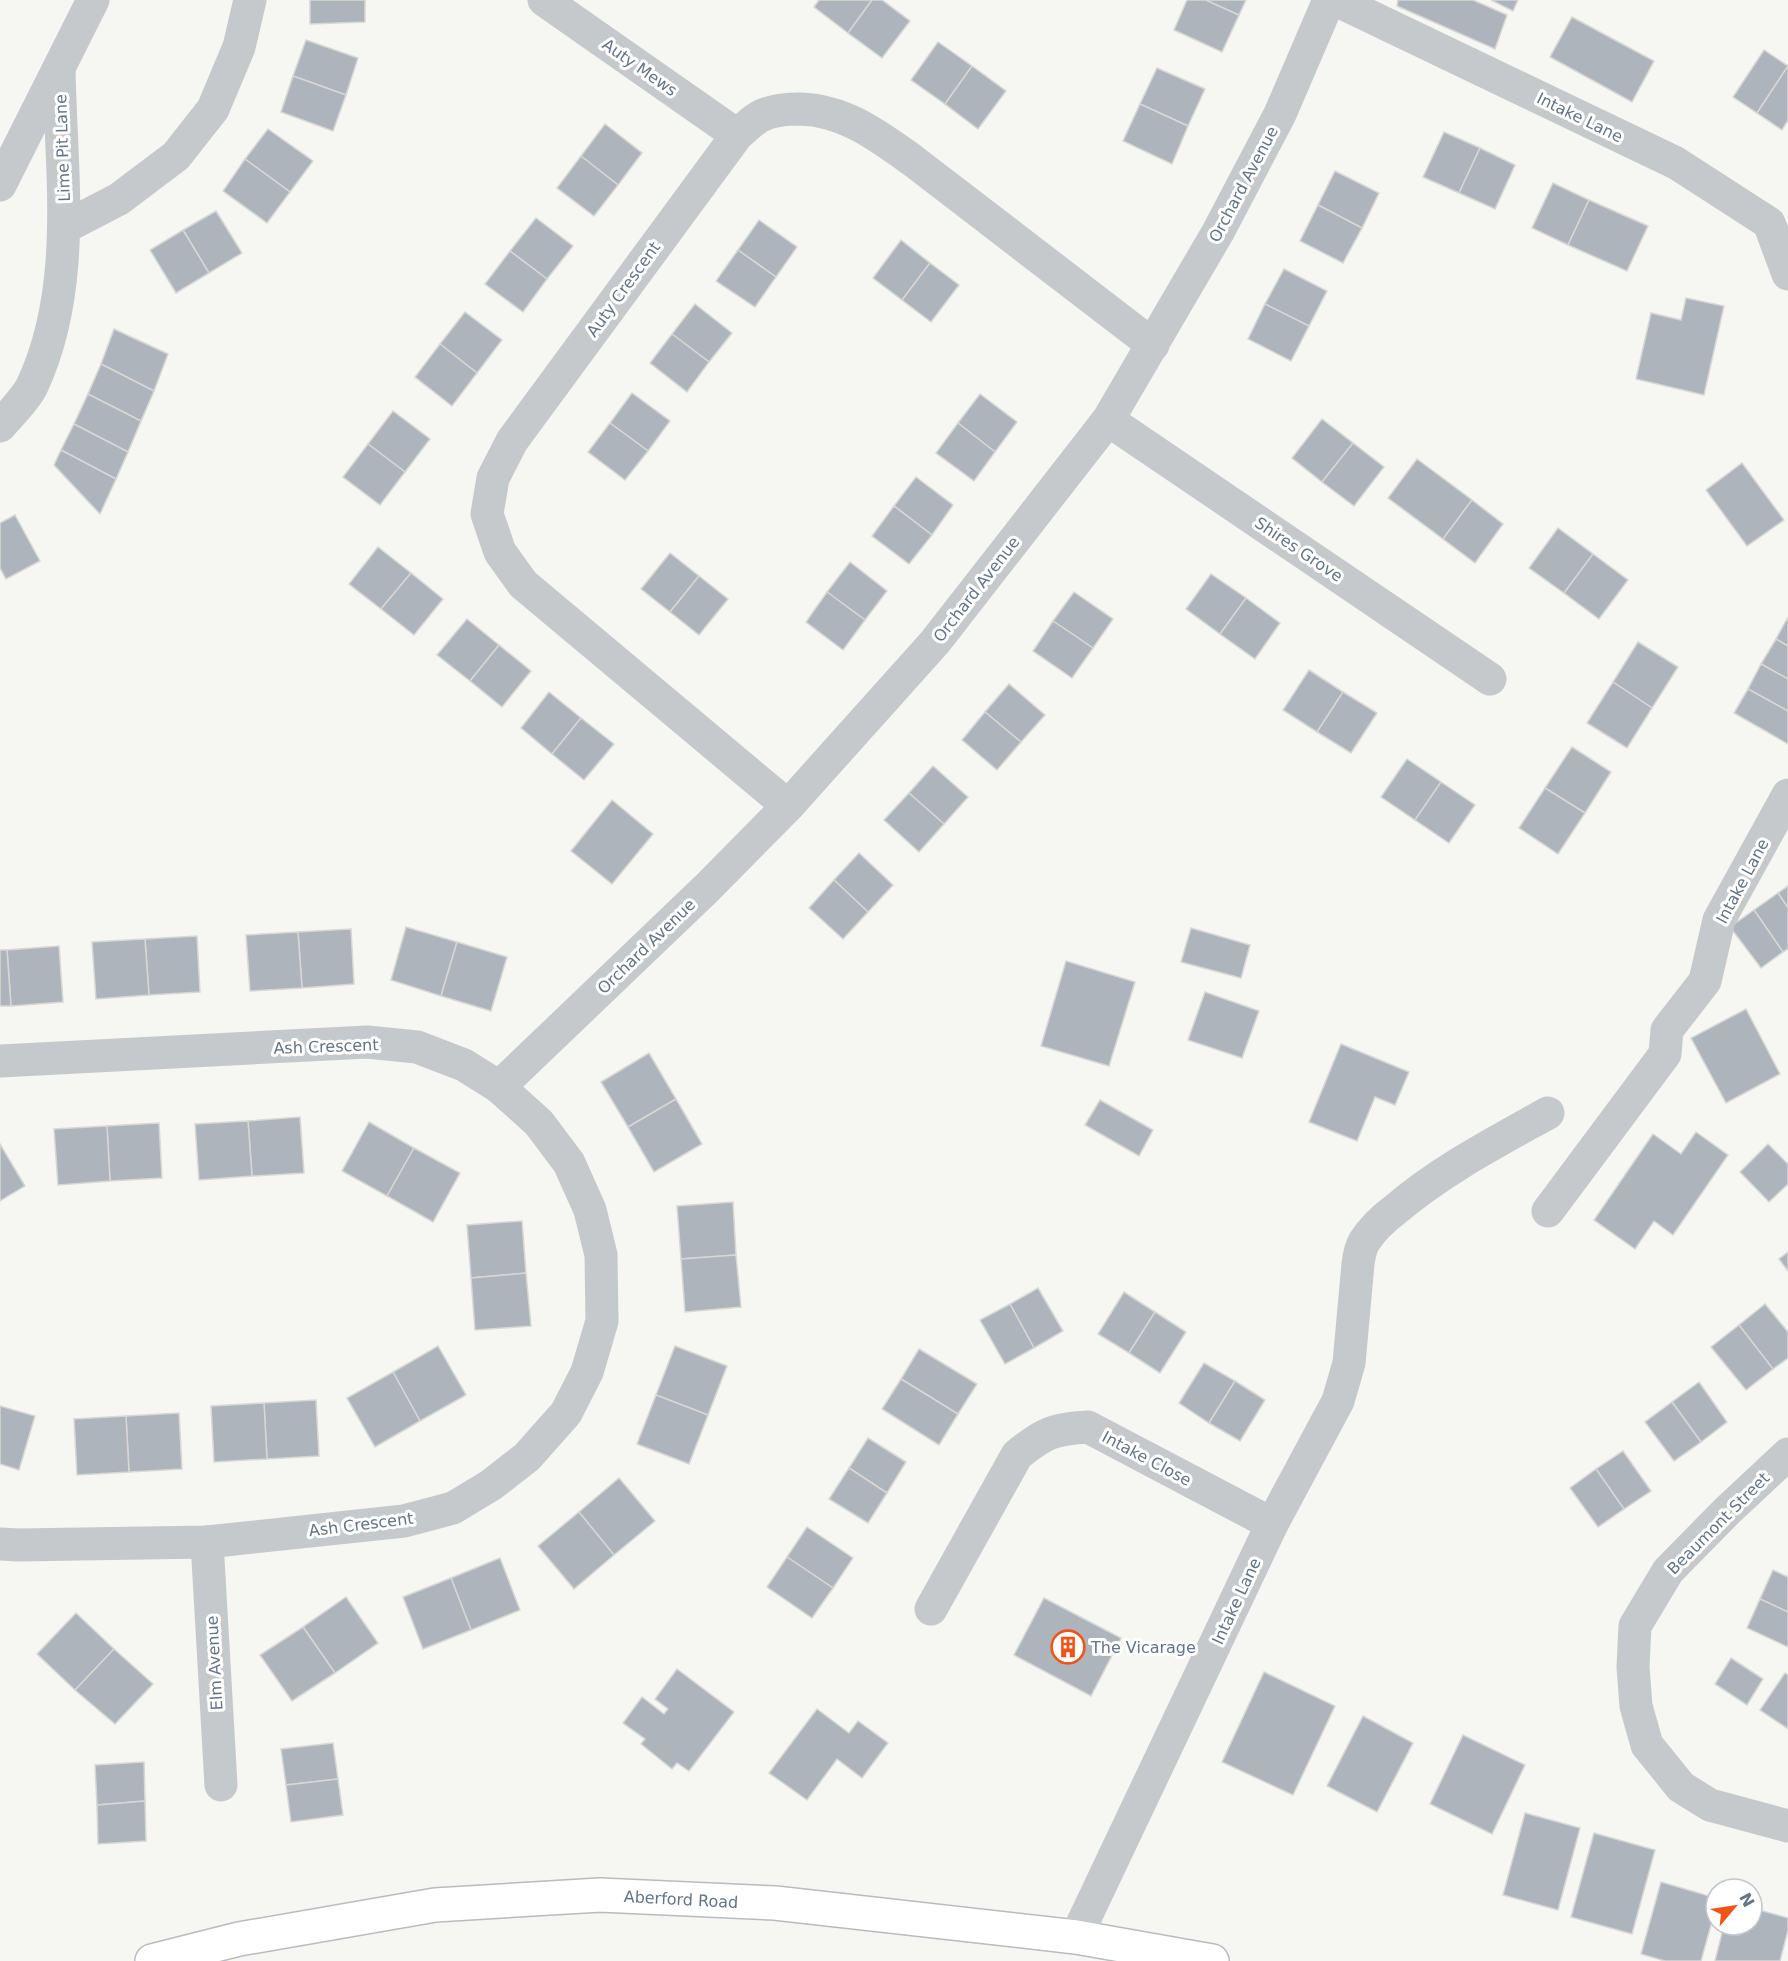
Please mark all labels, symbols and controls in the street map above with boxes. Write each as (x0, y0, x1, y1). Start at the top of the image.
street label: Auty Mews (599, 35, 681, 100)
street label: Intake Lane (1534, 88, 1626, 146)
street label: Lime Pit Lane (51, 94, 74, 202)
street label: Orchard Avenue (1205, 123, 1282, 245)
street label: Auty Crescent (583, 238, 664, 340)
street label: Shires Grove (1251, 513, 1346, 586)
street label: Orchard Avenue (929, 533, 1023, 646)
street label: Intake Lane (1712, 836, 1773, 927)
street label: Orchard Avenue (594, 895, 699, 998)
street label: Ash Crescent (273, 1035, 379, 1058)
street label: Intake Close (1099, 1427, 1195, 1490)
street label: Beaumont Street (1663, 1468, 1773, 1578)
street label: Ash Crescent (308, 1509, 414, 1540)
street label: Intake Lane (1208, 1555, 1265, 1647)
street label: Elm Avenue (203, 1615, 226, 1711)
building icon: The Vicarage (1050, 1629, 1086, 1665)
place label: The Vicarage (1090, 1638, 1196, 1657)
north arrow (1704, 1877, 1764, 1937)
street label: Aberford Road (623, 1887, 739, 1912)
text: N (1735, 1890, 1758, 1910)

